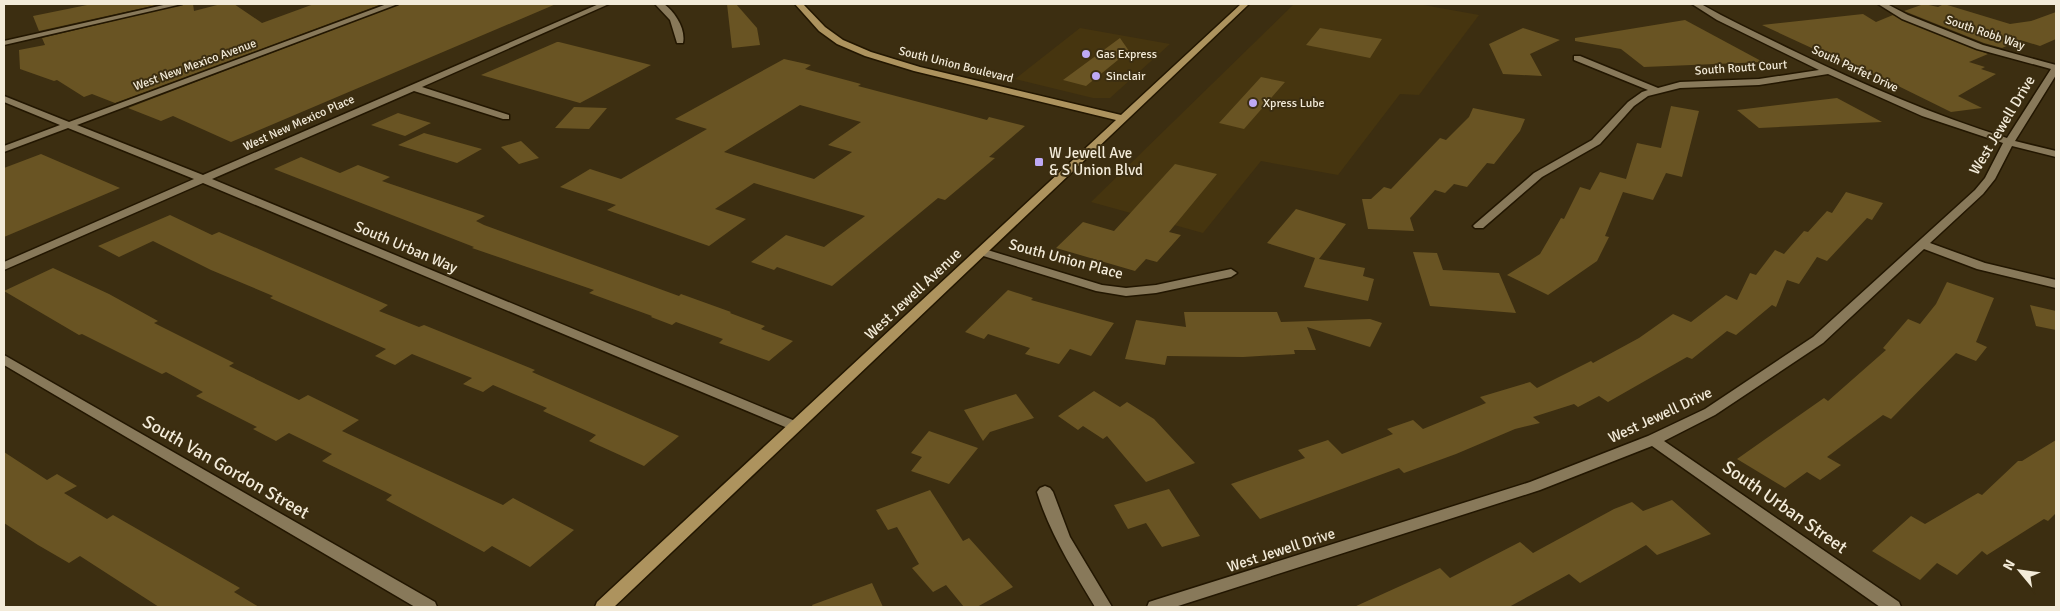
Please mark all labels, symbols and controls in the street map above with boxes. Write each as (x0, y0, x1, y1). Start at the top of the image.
street label: South Robb Way (1943, 12, 2027, 54)
street label: West New Mexico Avenue (132, 36, 258, 94)
street label: South Parfet Drive (1809, 42, 1901, 96)
street label: South Union Boulevard (897, 43, 1015, 87)
place label: Gas Express (1096, 47, 1157, 62)
marker: Gas Express (1080, 48, 1092, 60)
street label: South Routt Court (1694, 57, 1788, 79)
place label: Sinclair (1106, 69, 1146, 84)
marker: Sinclair (1090, 70, 1102, 82)
street label: West Jewell Drive (1965, 72, 2039, 178)
street label: West New Mexico Place (241, 92, 357, 154)
place label: Xpress Lube (1263, 96, 1325, 111)
marker: Xpress Lube (1247, 97, 1259, 109)
place label: W Jewell Ave & S Union Blvd (1049, 144, 1143, 179)
marker: W Jewell Ave & S Union Blvd (1033, 156, 1045, 168)
street label: South Urban Way (352, 217, 460, 277)
street label: South Union Place (1007, 235, 1125, 283)
street label: West Jewell Avenue (861, 245, 965, 343)
street label: West Jewell Drive (1605, 383, 1715, 447)
street label: South Van Gordon Street (139, 410, 313, 524)
street label: South Urban Street (1718, 456, 1852, 558)
street label: West Jewell Drive (1225, 524, 1337, 576)
north arrow (1995, 546, 2045, 596)
text: N (1999, 557, 2019, 573)

